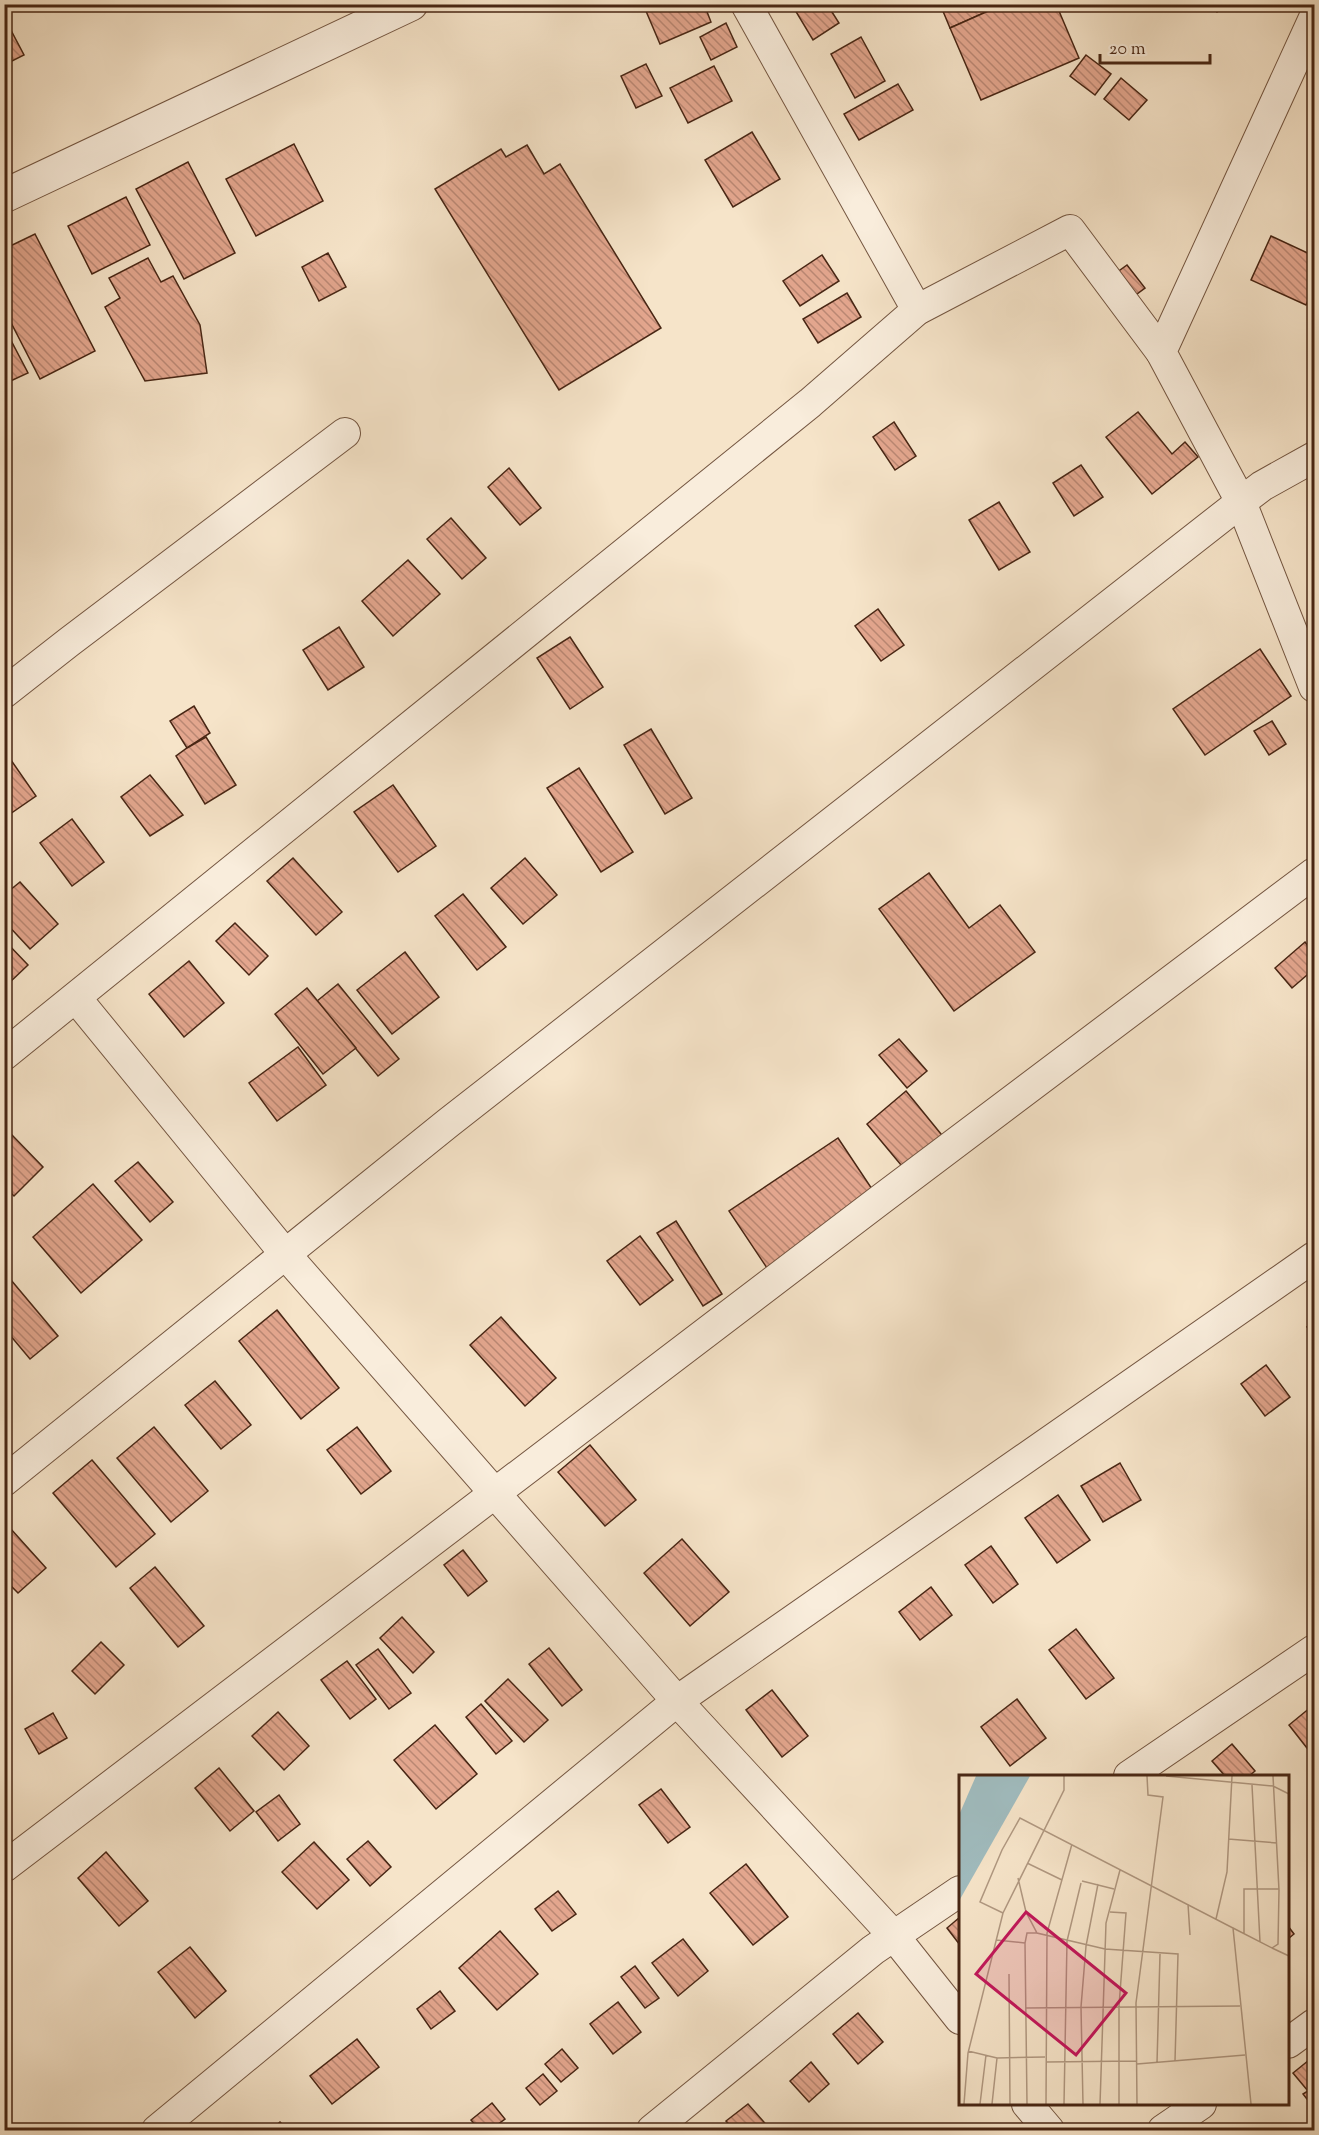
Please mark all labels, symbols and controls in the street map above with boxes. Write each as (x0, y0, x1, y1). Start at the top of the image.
scale bar (1100, 27, 1210, 65)
text: 20 m (1109, 37, 1146, 63)
inset map (959, 1775, 1289, 2105)

